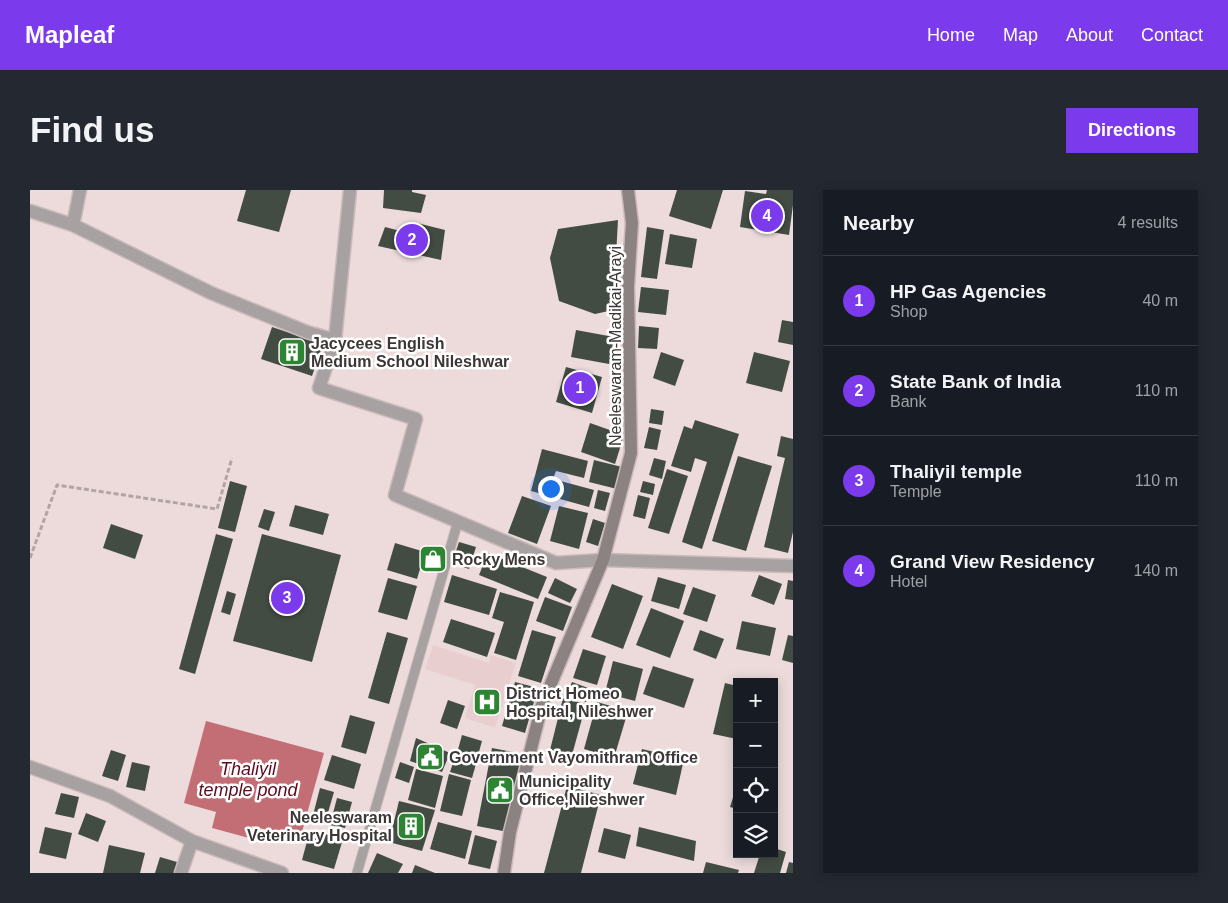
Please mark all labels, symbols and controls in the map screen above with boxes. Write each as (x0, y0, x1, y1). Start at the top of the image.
text: Mapleaf (25, 21, 114, 48)
text: Home (927, 25, 975, 45)
text: Map (1003, 25, 1038, 45)
text: About (1066, 25, 1113, 45)
text: Contact (1141, 25, 1203, 45)
button: Directions (1066, 108, 1198, 153)
text: Find us (30, 110, 154, 149)
pin: 4 (751, 197, 783, 235)
text: Nearby (843, 211, 914, 234)
text: 4 results (1118, 214, 1178, 231)
pin: 2 (396, 221, 428, 259)
street label: Neeleswaram-Madikai-Arayi (607, 246, 624, 446)
text: HP Gas Agencies (890, 281, 1046, 302)
text: 1 (855, 292, 863, 309)
text: 40 m (1142, 292, 1178, 309)
text: Shop (890, 303, 927, 320)
place label: Jacycees English Medium School Nileshwar (311, 335, 509, 370)
building icon: Jacycees English Medium School Nileshwar (277, 337, 307, 367)
pin: 1 (564, 369, 596, 407)
text: State Bank of India (890, 371, 1061, 392)
text: 2 (855, 382, 863, 399)
text: 110 m (1135, 382, 1178, 399)
text: Bank (890, 393, 926, 410)
text: Thaliyil temple (890, 461, 1022, 482)
text: 3 (855, 472, 863, 489)
text: 110 m (1135, 472, 1178, 489)
your location (538, 476, 564, 502)
text: Temple (890, 483, 942, 500)
shop icon: Rocky Mens (418, 544, 448, 574)
place label: Rocky Mens (452, 551, 545, 568)
text: Grand View Residency (890, 551, 1095, 572)
text: 4 (855, 562, 863, 579)
text: 140 m (1134, 562, 1178, 579)
text: Hotel (890, 573, 927, 590)
pin: 3 (271, 579, 303, 617)
map controls (733, 678, 778, 858)
button: + (733, 678, 778, 723)
place label: District Homeo Hospital, Nileshwer (506, 685, 654, 720)
hospital icon: District Homeo Hospital, Nileshwer (472, 687, 502, 717)
button: − (733, 723, 778, 768)
public building icon: Government Vayomithram Office (415, 742, 445, 772)
place label: Government Vayomithram Office (449, 749, 698, 766)
water label: Thaliyil temple pond (198, 759, 299, 800)
button: locate (733, 768, 778, 813)
place label: Municipality Office,Nileshwer (519, 773, 644, 808)
public building icon: Municipality Office,Nileshwer (485, 775, 515, 805)
place label: Neeleswaram Veterinary Hospital (247, 809, 392, 844)
building icon: Neeleswaram Veterinary Hospital (396, 811, 426, 841)
button: layers (733, 813, 778, 858)

